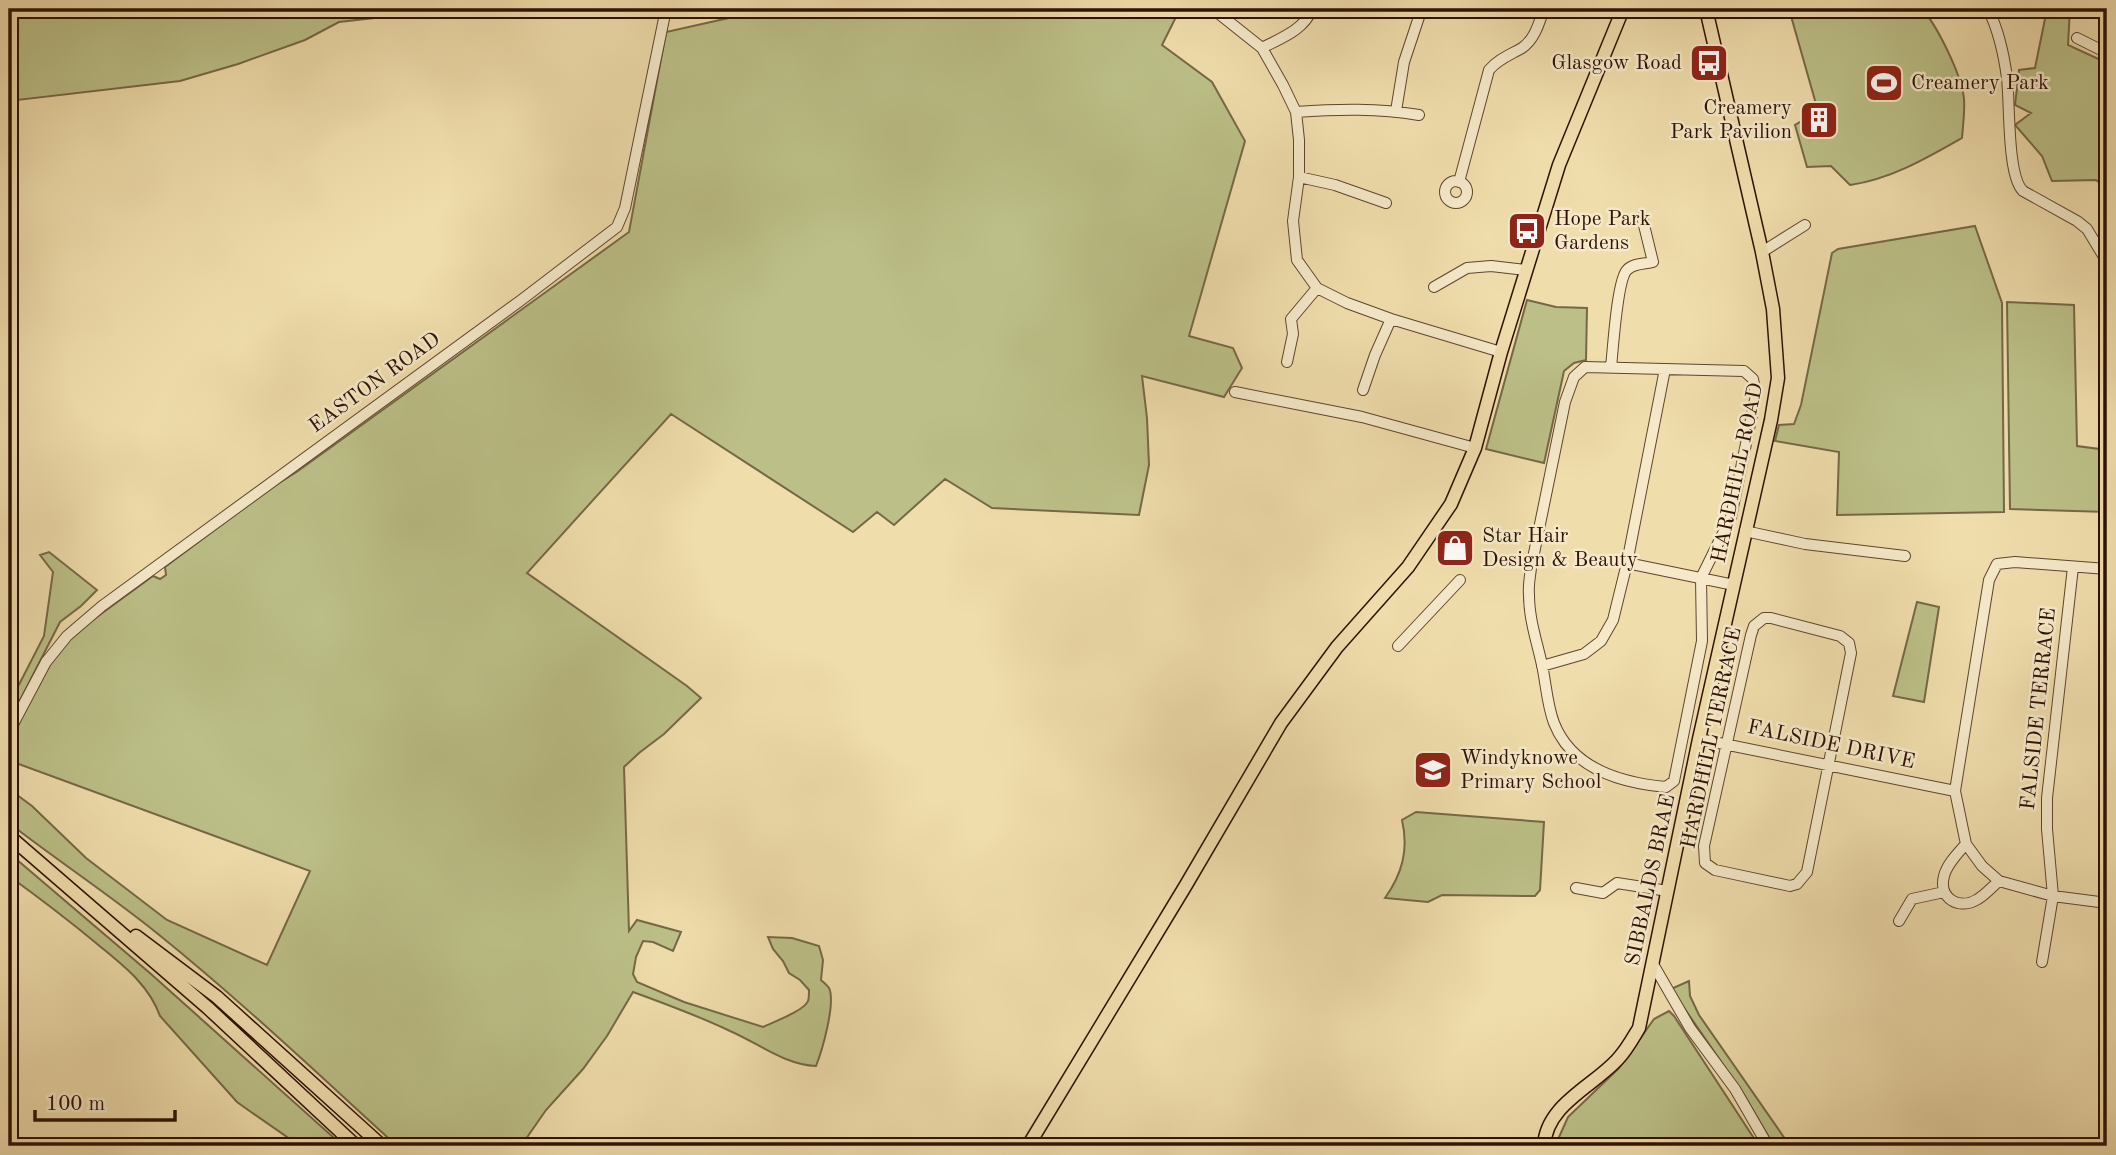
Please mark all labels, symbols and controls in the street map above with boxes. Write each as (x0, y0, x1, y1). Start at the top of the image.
bus stop icon: Glasgow Road (1688, 42, 1730, 84)
place label: Glasgow Road (1551, 53, 1682, 74)
sports icon: Creamery Park (1863, 62, 1905, 104)
place label: Creamery Park (1911, 73, 2049, 94)
place label: Creamery Park Pavilion (1670, 98, 1792, 143)
building icon: Creamery Park Pavilion (1798, 99, 1840, 141)
place label: Hope Park Gardens (1554, 209, 1651, 254)
bus stop icon: Hope Park Gardens (1506, 210, 1548, 252)
street label: EASTON ROAD (306, 329, 444, 437)
street label: HARDHILL ROAD (1709, 381, 1767, 565)
place label: Star Hair Design & Beauty (1482, 526, 1638, 571)
shop icon: Star Hair Design & Beauty (1434, 527, 1476, 569)
street label: FALSIDE TERRACE (2018, 607, 2060, 811)
street label: HARDHILL TERRACE (1678, 625, 1746, 851)
street label: FALSIDE DRIVE (1745, 717, 1917, 773)
place label: Windyknowe Primary School (1460, 748, 1602, 793)
school or university icon: Windyknowe Primary School (1412, 749, 1454, 791)
street label: SIBBALDS BRAE (1623, 792, 1679, 968)
scale bar (35, 1078, 175, 1122)
text: 100 m (46, 1094, 105, 1115)

